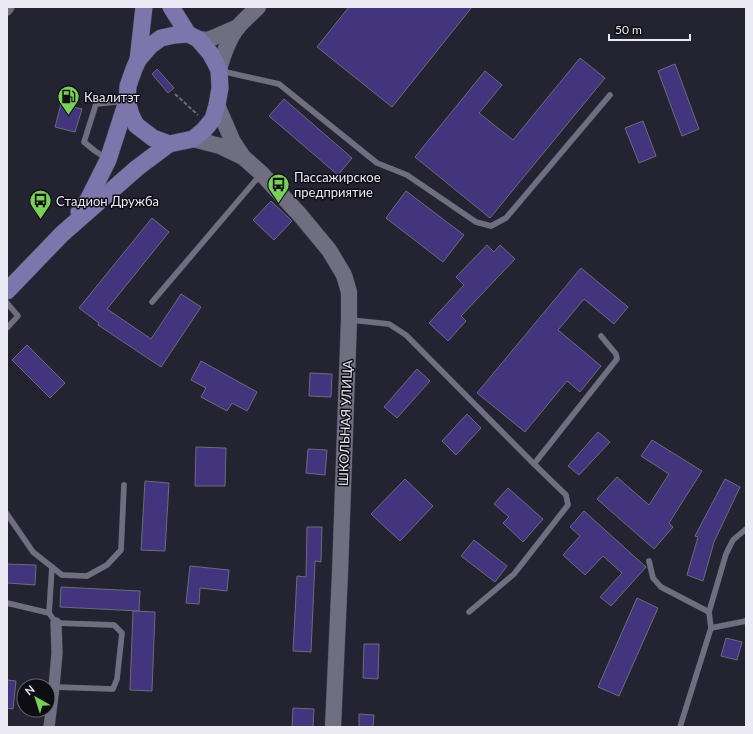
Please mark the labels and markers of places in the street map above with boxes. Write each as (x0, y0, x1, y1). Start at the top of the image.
fuel station icon: Квалитэт (56, 84, 82, 117)
place label: Квалитэт (84, 89, 140, 105)
place label: Пассажирское предприятие (294, 169, 381, 200)
bus stop icon: Пассажирское предприятие (266, 171, 292, 204)
bus stop icon: Стадион Дружба (28, 188, 54, 221)
place label: Стадион Дружба (56, 193, 159, 209)

